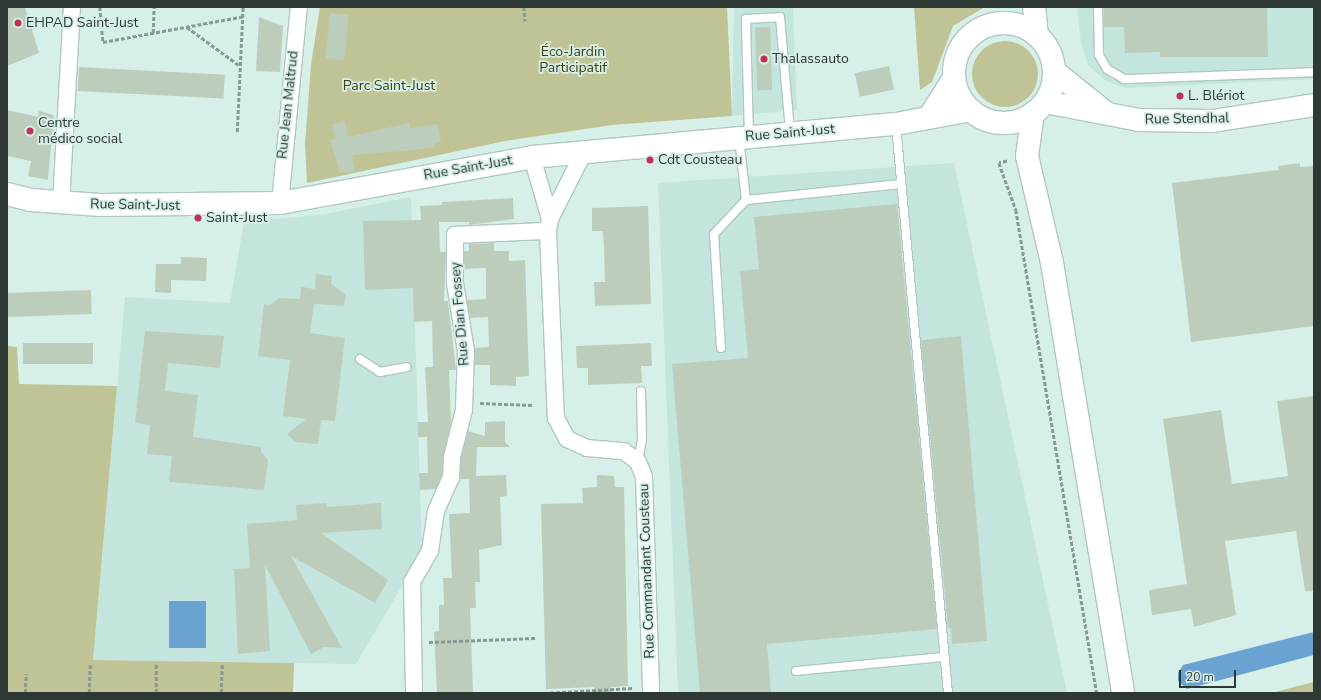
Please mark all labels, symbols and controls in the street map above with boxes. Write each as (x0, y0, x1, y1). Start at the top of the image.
place label: EHPAD Saint-Just (26, 15, 138, 31)
marker: EHPAD Saint-Just (13, 18, 23, 28)
park label: Éco-Jardin Participatif (539, 44, 607, 76)
street label: Rue Jean Maltrud (274, 50, 302, 160)
place label: Thalassauto (772, 51, 849, 67)
marker: Thalassauto (759, 54, 769, 64)
park label: Parc Saint-Just (343, 78, 435, 94)
place label: L. Blériot (1188, 88, 1244, 104)
marker: L. Blériot (1175, 91, 1185, 101)
street label: Rue Stendhal (1144, 110, 1230, 128)
place label: Centre médico social (38, 115, 122, 148)
street label: Rue Saint-Just (745, 121, 835, 145)
marker: Centre médico social (25, 126, 35, 136)
street label: Rue Saint-Just (422, 152, 514, 184)
place label: Cdt Cousteau (658, 152, 742, 168)
marker: Cdt Cousteau (645, 155, 655, 165)
street label: Rue Saint-Just (90, 196, 180, 214)
place label: Saint-Just (206, 210, 268, 226)
marker: Saint-Just (193, 213, 203, 223)
street label: Rue Dian Fossey (447, 261, 473, 367)
street label: Rue Commandant Cousteau (636, 483, 658, 659)
scale bar (1181, 662, 1238, 688)
text: 20 m (1186, 669, 1214, 685)

